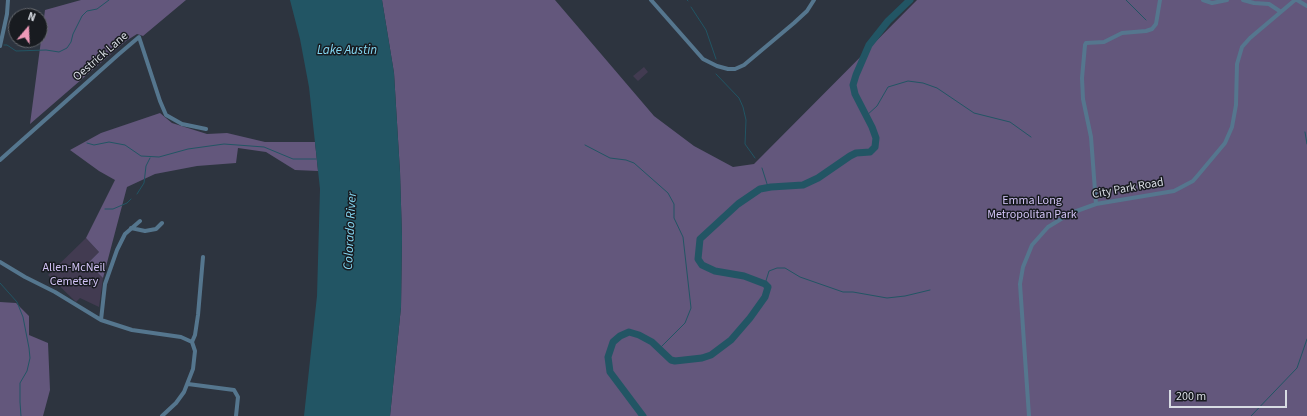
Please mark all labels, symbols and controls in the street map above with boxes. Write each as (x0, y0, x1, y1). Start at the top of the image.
north arrow (8, 8, 48, 48)
text: N (26, 9, 38, 25)
street label: Oestrick Lane (71, 29, 131, 85)
water label: Lake Austin (317, 43, 377, 59)
street label: City Park Road (1091, 176, 1165, 202)
water label: Colorado River (341, 192, 361, 270)
park label: Emma Long Metropolitan Park (987, 194, 1077, 222)
park label: Allen-McNeil Cemetery (43, 261, 105, 289)
scale bar (1171, 382, 1289, 408)
text: 200 m (1176, 388, 1206, 405)

